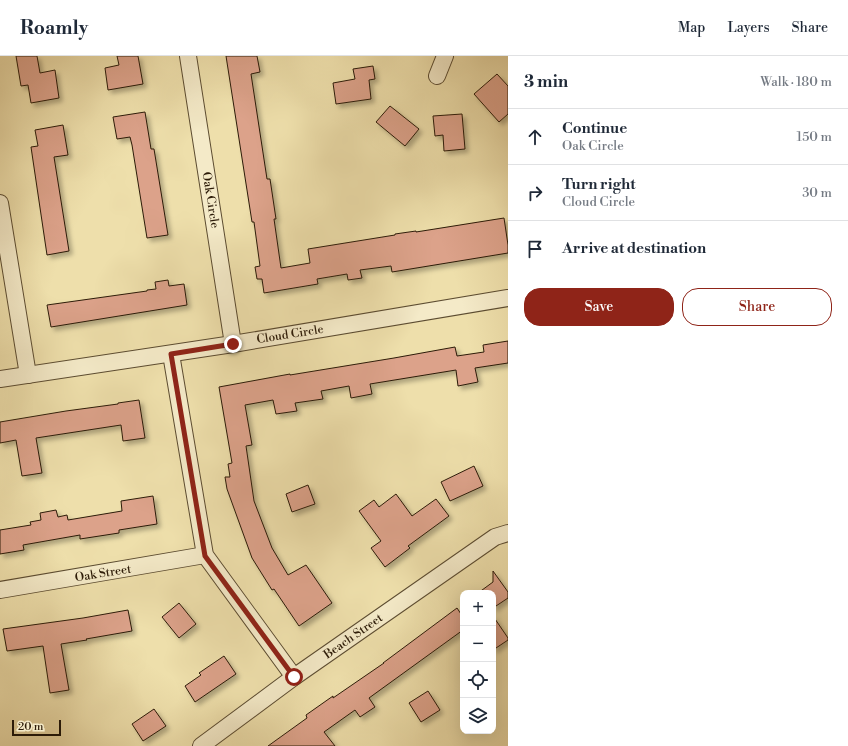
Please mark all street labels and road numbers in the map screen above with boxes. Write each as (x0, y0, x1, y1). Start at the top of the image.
street label: Oak Circle (199, 171, 222, 229)
street label: Cloud Circle (256, 322, 325, 347)
street label: Oak Street (74, 562, 133, 585)
street label: Beach Street (320, 610, 386, 663)

